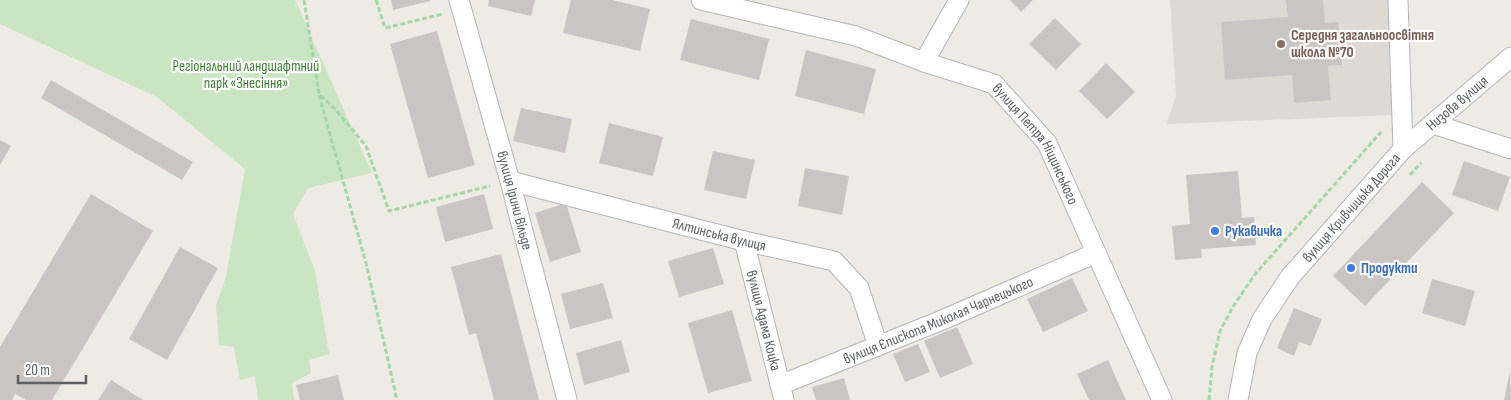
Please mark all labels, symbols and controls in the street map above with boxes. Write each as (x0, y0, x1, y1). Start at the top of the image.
place label: Середня загальноосвітня школа №70 (1291, 26, 1434, 62)
marker: Середня загальноосвітня школа №70 (1275, 38, 1287, 50)
park label: Регіональний ландшафтний парк «Знесіння» (173, 57, 319, 93)
street label: Низова вулиця (1422, 72, 1492, 135)
street label: вулиця Петра Ніщинського (988, 79, 1082, 208)
street label: вулиця Ірини Вільде (492, 149, 536, 252)
street label: вулиця Кривчицька Дорога (1298, 149, 1405, 266)
street label: Ялтинська вулиця (670, 214, 768, 256)
place label: Рукавичка (1225, 222, 1282, 241)
marker: Рукавичка (1209, 225, 1221, 237)
place label: Продукти (1361, 259, 1418, 278)
marker: Продукти (1345, 262, 1357, 274)
street label: вулиця Адама Коцка (742, 268, 785, 373)
street label: вулиця Єпископа Миколая Чарнецького (841, 273, 1036, 369)
scale bar (18, 352, 85, 384)
text: 20 m (25, 361, 50, 380)

